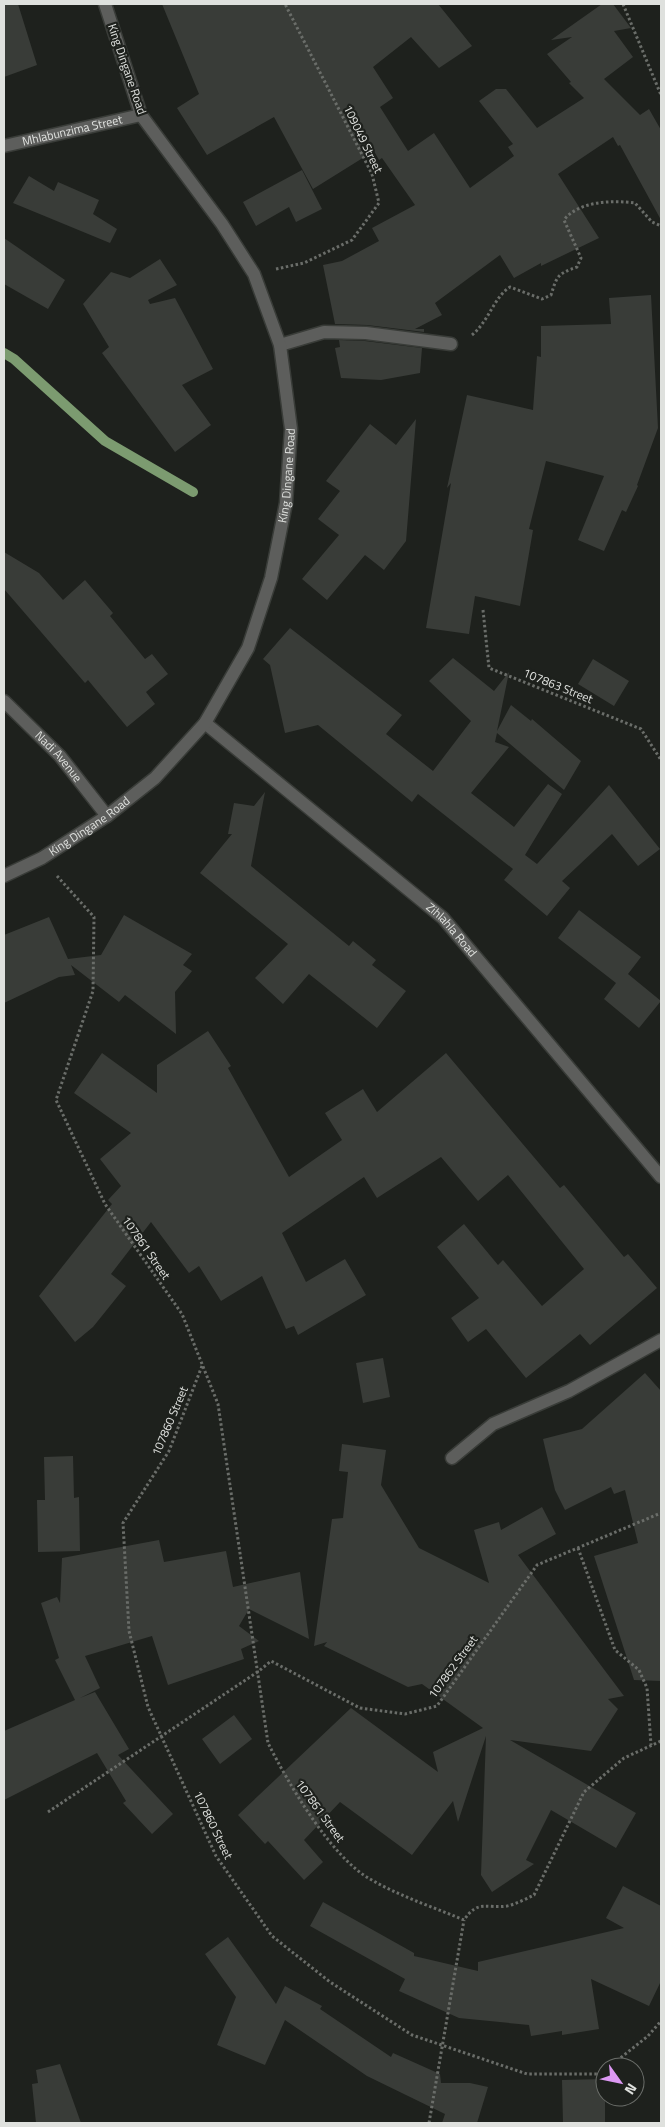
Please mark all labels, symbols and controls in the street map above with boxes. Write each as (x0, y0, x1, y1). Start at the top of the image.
street label: King Dingane Road (103, 21, 152, 117)
street label: 109049 Street (339, 101, 389, 177)
street label: Mhlabunzima Street (20, 109, 125, 151)
street label: King Dingane Road (272, 428, 300, 524)
street label: 107863 Street (520, 663, 597, 708)
street label: Nadi Avenue (31, 726, 87, 786)
street label: King Dingane Road (45, 791, 134, 860)
street label: Zihlahla Road (422, 898, 482, 961)
street label: 107861 Street (117, 1212, 176, 1284)
street label: 107860 Street (146, 1382, 193, 1459)
street label: 107862 Street (423, 1631, 482, 1702)
street label: 107861 Street (291, 1775, 350, 1847)
street label: 107860 Street (189, 1787, 239, 1863)
north arrow (595, 2057, 645, 2107)
text: N (620, 2080, 643, 2099)

